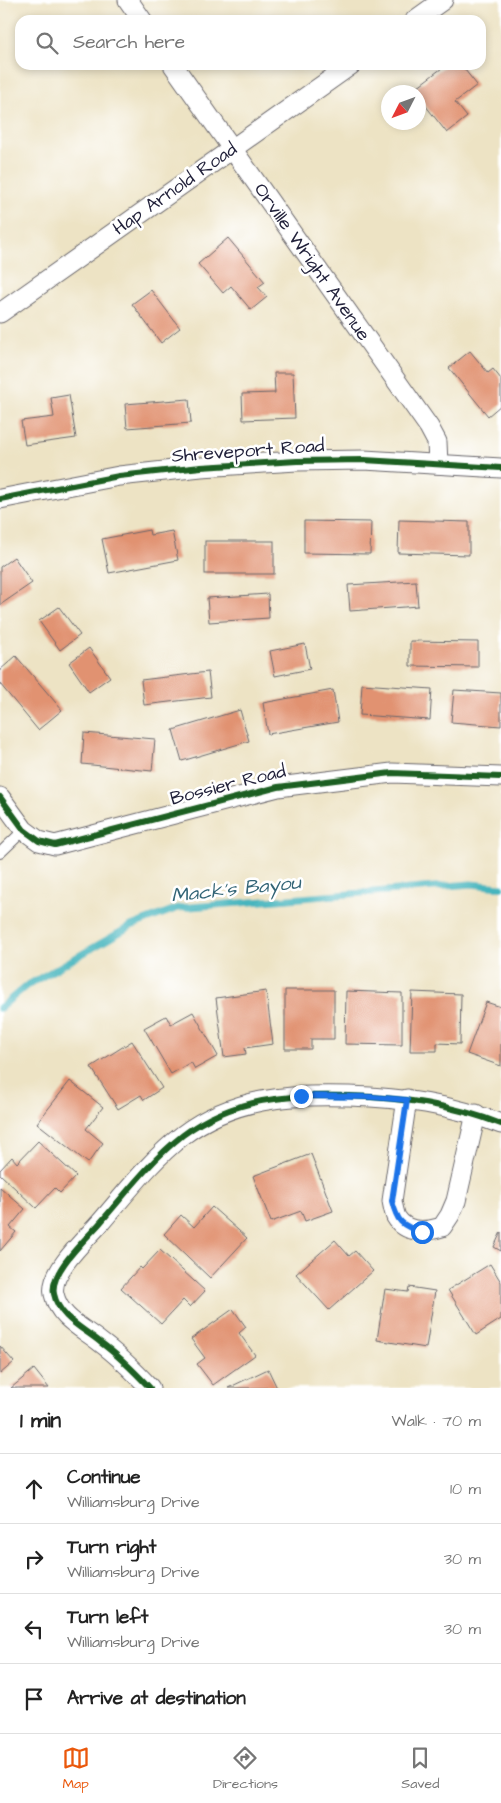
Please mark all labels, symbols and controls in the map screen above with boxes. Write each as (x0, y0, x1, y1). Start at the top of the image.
search box (15, 15, 486, 70)
icon: search (33, 29, 61, 57)
text: Search here (73, 29, 185, 56)
north arrow (381, 85, 426, 130)
street label: Hap Arnold Road (107, 136, 243, 242)
street label: Orville Wright Avenue (246, 178, 377, 347)
street label: Shreveport Road (171, 432, 326, 470)
street label: Bossier Road (167, 758, 289, 812)
water label: Mack's Bayou (170, 868, 304, 911)
route end (290, 1085, 313, 1108)
route start (411, 1221, 434, 1244)
text: 1 min (20, 1406, 61, 1435)
text: Walk · 70 m (392, 1410, 481, 1432)
text: Continue (67, 1464, 141, 1491)
icon: ahead (20, 1475, 48, 1503)
text: 10 m (450, 1478, 481, 1500)
text: Williamsburg Drive (67, 1491, 200, 1513)
text: Turn right (67, 1534, 156, 1561)
icon: right (20, 1545, 48, 1573)
text: 30 m (444, 1548, 481, 1570)
text: Williamsburg Drive (67, 1561, 200, 1583)
text: Turn left (67, 1604, 148, 1631)
icon: left (20, 1615, 48, 1643)
text: 30 m (444, 1618, 481, 1640)
text: Williamsburg Drive (67, 1631, 200, 1653)
icon: arrive (20, 1685, 48, 1713)
text: Arrive at destination (67, 1685, 246, 1712)
tab: Map (62, 1744, 90, 1794)
tab: Directions (213, 1744, 278, 1794)
tab: Saved (401, 1744, 439, 1794)

